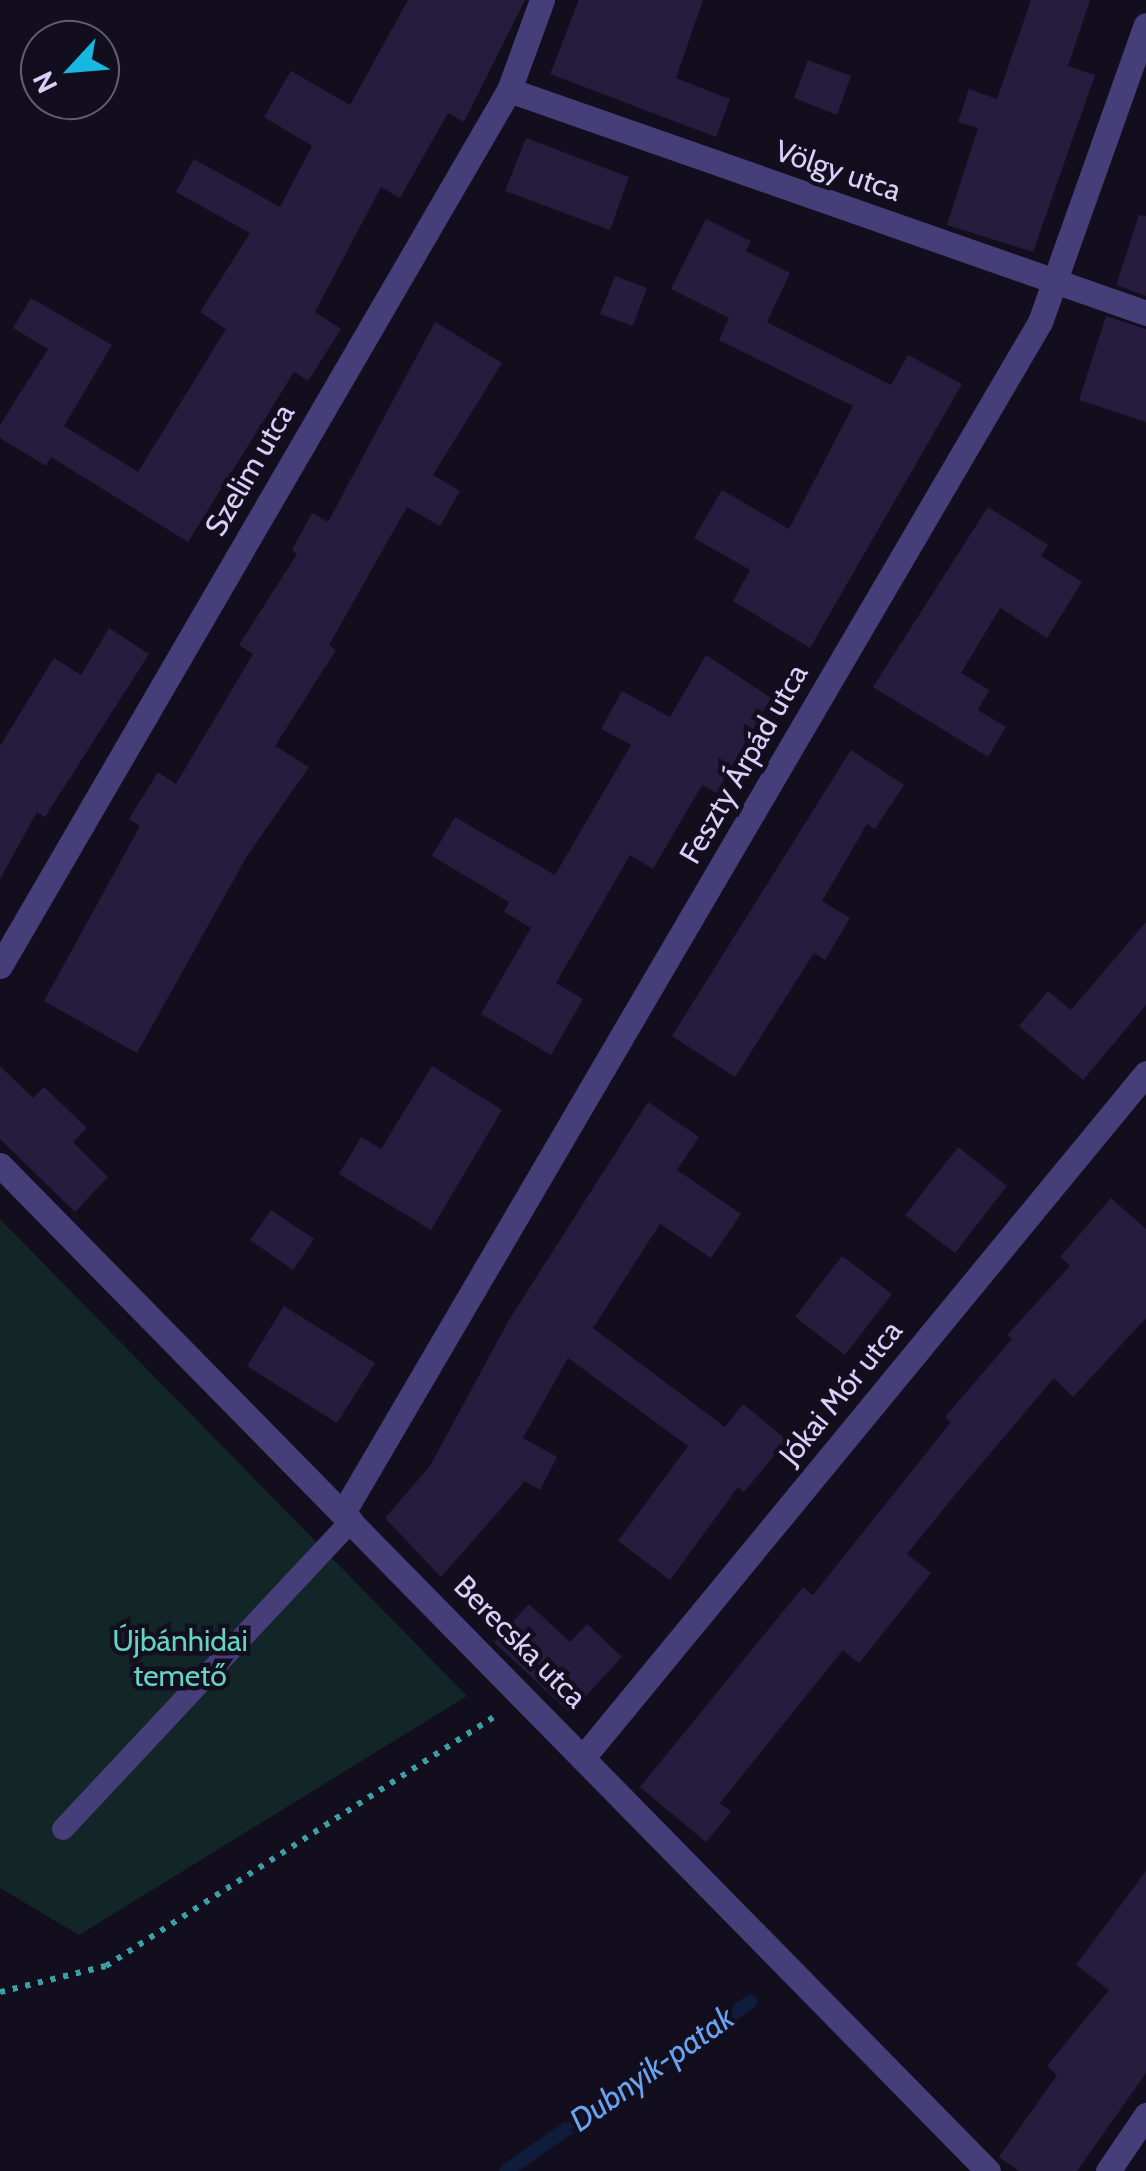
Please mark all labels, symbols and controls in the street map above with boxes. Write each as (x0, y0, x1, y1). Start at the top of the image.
north arrow (20, 20, 120, 120)
text: N (25, 66, 64, 99)
street label: Völgy utca (770, 133, 906, 209)
street label: Szelim utca (198, 398, 302, 542)
street label: Feszty Árpád utca (672, 658, 816, 870)
street label: Jókai Mór utca (772, 1314, 910, 1472)
street label: Berecska utca (446, 1568, 594, 1716)
park label: Újbánhidai temető (112, 1623, 248, 1694)
water label: Dubnyik-patak (563, 1998, 741, 2140)

